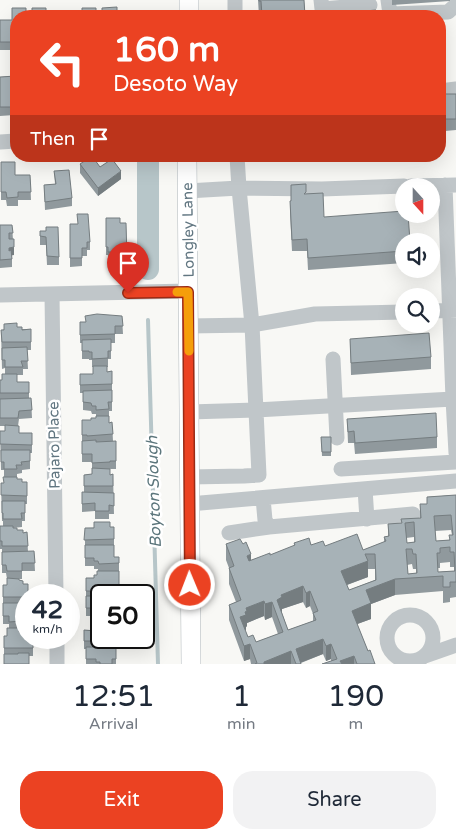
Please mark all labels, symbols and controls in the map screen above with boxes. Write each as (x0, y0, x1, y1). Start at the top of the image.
text: 160 m (113, 29, 220, 71)
icon: left (30, 30, 95, 95)
text: Desoto Way (113, 71, 238, 97)
icon: arrive (85, 125, 113, 153)
text: Then (30, 128, 75, 150)
north arrow (395, 178, 440, 222)
map controls (395, 178, 440, 333)
street label: Longley Lane (178, 182, 198, 278)
button: sound (395, 233, 440, 278)
pin (107, 242, 149, 293)
icon: arrive (114, 249, 142, 277)
button: search (395, 288, 440, 333)
street label: Pajaro Place (44, 401, 64, 489)
water label: Boyton Slough (142, 434, 166, 548)
position arrow (163, 558, 215, 610)
speed limit sign: 50 (90, 584, 155, 649)
text: 42 (32, 595, 63, 625)
text: km/h (32, 622, 63, 636)
text: 12:51 (72, 678, 155, 715)
text: 1 (232, 678, 251, 715)
text: 190 (328, 678, 384, 715)
text: Arrival (89, 714, 138, 734)
text: min (227, 714, 256, 734)
text: m (348, 714, 363, 734)
button: Exit (20, 771, 223, 829)
button: Share (233, 771, 436, 829)

